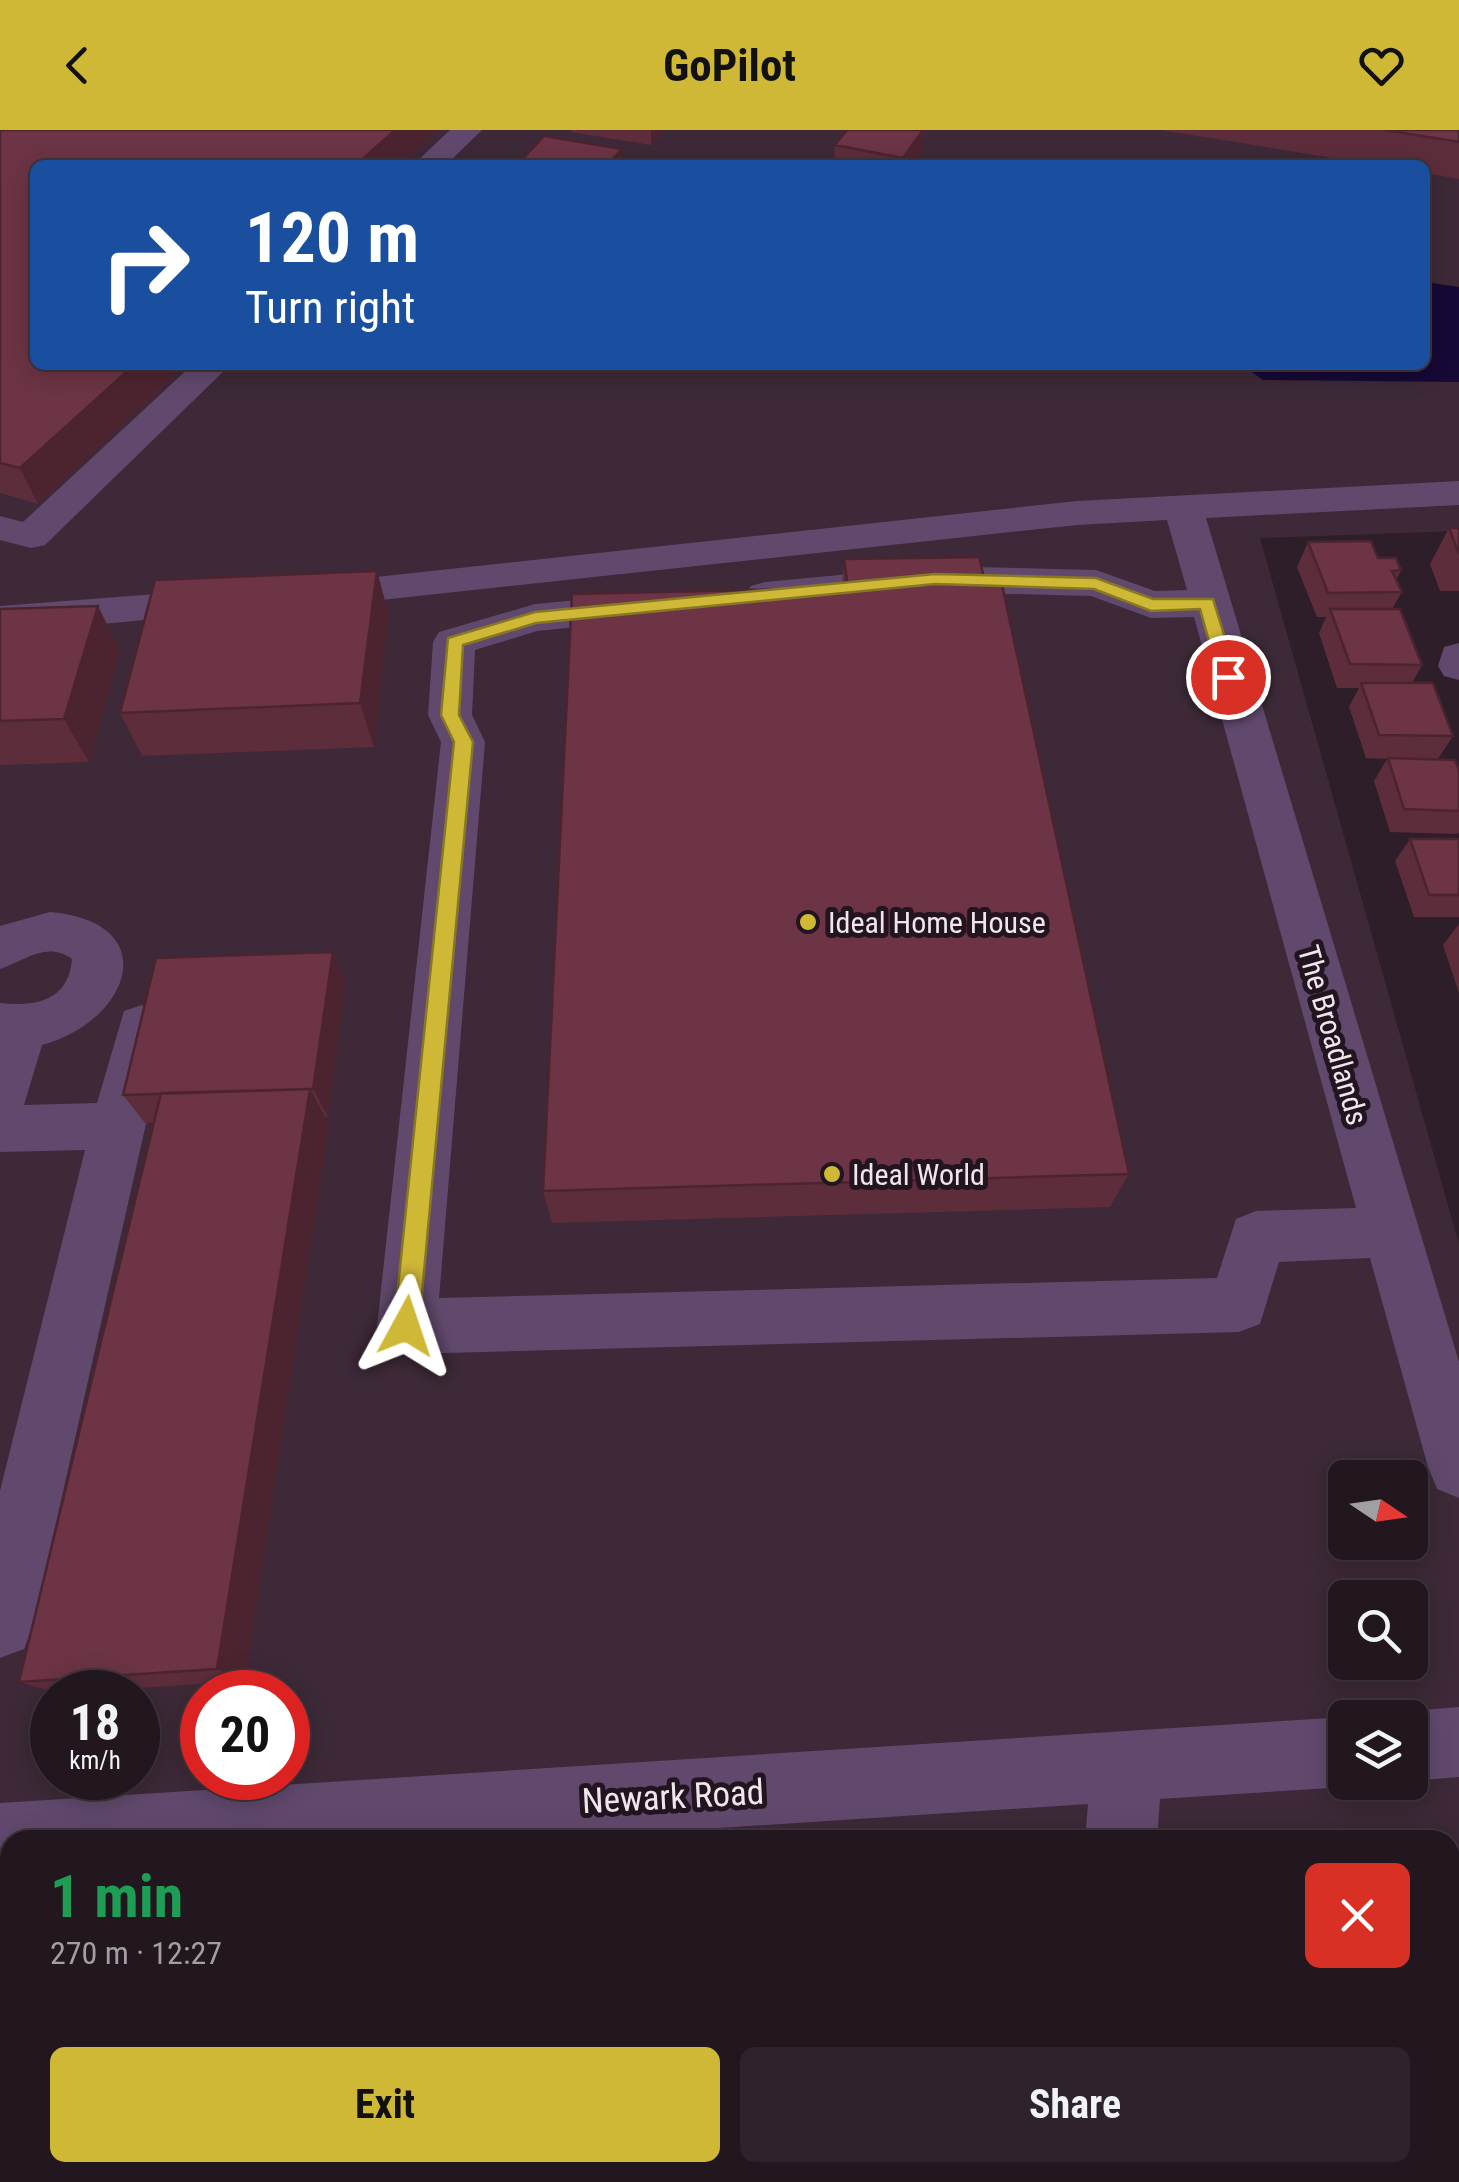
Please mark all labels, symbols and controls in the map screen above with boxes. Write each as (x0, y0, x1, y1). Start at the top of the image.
icon: back (50, 38, 105, 93)
icon: heart (1354, 38, 1409, 93)
text: GoPilot (663, 39, 796, 92)
text: 120 m (245, 197, 419, 279)
icon: right (80, 200, 210, 330)
text: Turn right (245, 281, 415, 334)
pin (1186, 635, 1271, 720)
icon: arrive (1201, 650, 1256, 705)
place label: Ideal Home House (828, 905, 1046, 940)
marker: Ideal Home House (797, 911, 819, 933)
street label: The Broadlands (1291, 941, 1375, 1129)
place label: Ideal World (852, 1157, 985, 1192)
marker: Ideal World (821, 1163, 843, 1185)
position arrow (354, 1274, 458, 1378)
north arrow (1328, 1460, 1428, 1560)
map controls (1328, 1460, 1428, 1800)
button: search (1328, 1580, 1428, 1680)
speed limit sign: 20 (180, 1670, 310, 1800)
text: 18 (70, 1694, 120, 1752)
button: layers (1328, 1700, 1428, 1800)
text: km/h (69, 1746, 121, 1775)
street label: Newark Road (581, 1772, 765, 1822)
text: 1 min (50, 1861, 183, 1932)
button: close (1305, 1863, 1410, 1968)
text: 270 m · 12:27 (50, 1934, 222, 1972)
button: Exit (50, 2047, 720, 2162)
button: Share (740, 2047, 1410, 2162)

